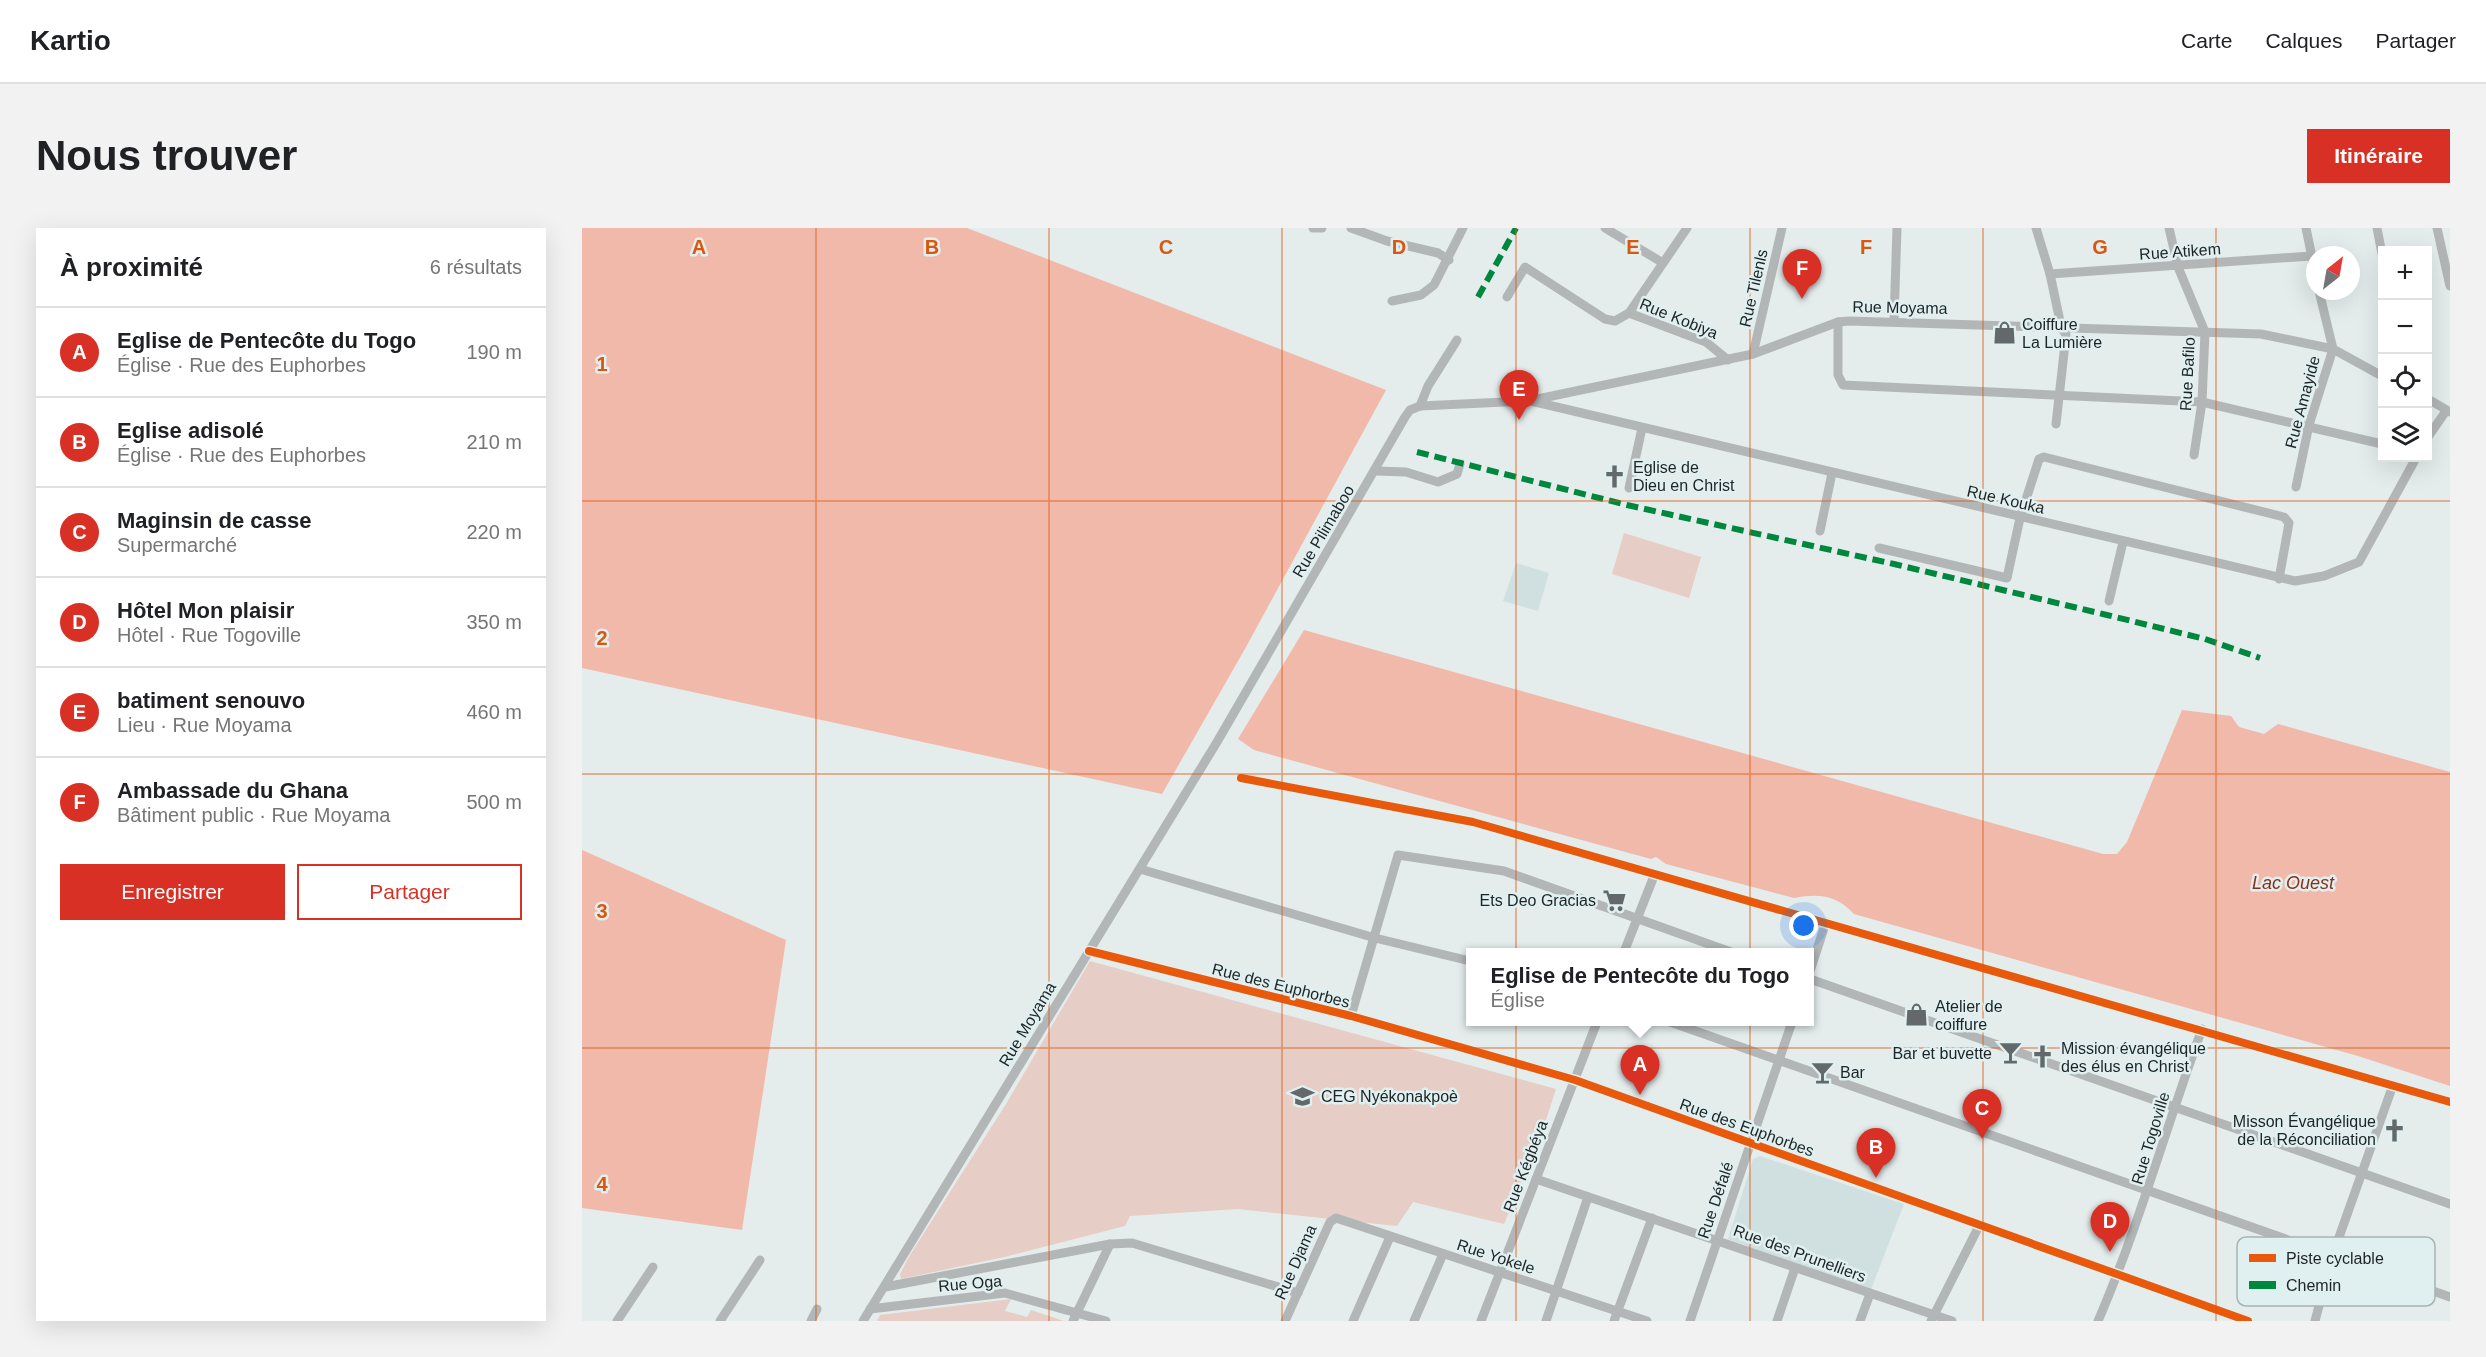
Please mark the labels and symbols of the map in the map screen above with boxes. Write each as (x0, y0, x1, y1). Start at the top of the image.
text: A (692, 236, 706, 258)
text: B (925, 236, 939, 258)
text: C (1159, 236, 1173, 258)
text: D (1392, 236, 1406, 258)
text: E (1626, 236, 1640, 258)
text: F (1860, 236, 1872, 258)
text: G (2092, 236, 2108, 258)
street label: Rue Atikem (2139, 240, 2221, 263)
north arrow (2306, 246, 2360, 300)
street label: Rue Tilenls (1736, 248, 1771, 329)
pin: F (1782, 250, 1822, 299)
street label: Rue Kobiya (1637, 295, 1720, 342)
street label: Rue Moyama (1852, 298, 1948, 317)
place label: Coiffure La Lumière (2022, 316, 2102, 351)
shop icon: Coiffure La Lumière (1991, 320, 2017, 346)
street label: Rue Bafilo (2177, 337, 2198, 411)
text: 1 (596, 353, 608, 375)
street label: Rue Amayide (2282, 354, 2323, 450)
pin: E (1500, 370, 1538, 420)
place label: Eglise de Dieu en Christ (1633, 459, 1735, 494)
church icon: Eglise de Dieu en Christ (1602, 463, 1628, 489)
street label: Rue Pilimaboo (1289, 482, 1358, 580)
street label: Rue Kouka (1965, 482, 2046, 517)
text: 2 (596, 627, 608, 649)
water label: Lac Ouest (2252, 873, 2335, 893)
supermarket icon: Ets Deo Gracias (1601, 887, 1627, 913)
place label: Ets Deo Gracias (1480, 892, 1596, 909)
text: 3 (596, 900, 608, 922)
your location (1789, 911, 1818, 940)
street label: Rue des Euphorbes (1210, 960, 1352, 1011)
street label: Rue Moyama (996, 979, 1059, 1069)
place label: Atelier de coiffure (1935, 998, 2003, 1033)
shop icon: Atelier de coiffure (1904, 1002, 1930, 1028)
bar icon: Bar et buvette (1997, 1040, 2023, 1066)
place label: Mission évangélique des élus en Christ (2061, 1040, 2206, 1075)
church icon: Mission évangélique des élus en Christ (2030, 1044, 2056, 1070)
place label: Bar et buvette (1892, 1045, 1992, 1062)
pin: A (1620, 1046, 1660, 1095)
bar icon: Bar (1809, 1059, 1835, 1085)
place label: Bar (1840, 1064, 1866, 1081)
school or university icon: CEG Nyékonakpoè (1290, 1083, 1316, 1109)
place label: CEG Nyékonakpoè (1321, 1088, 1458, 1105)
pin: C (1962, 1090, 2002, 1139)
street label: Rue Togoville (2128, 1090, 2173, 1186)
street label: Rue des Euphorbes (1677, 1095, 1816, 1160)
place label: Misson Évangélique de la Réconciliation (2233, 1112, 2376, 1148)
church icon: Misson Évangélique de la Réconciliation (2381, 1117, 2407, 1143)
street label: Rue Kégbéya (1500, 1118, 1551, 1214)
pin: B (1856, 1128, 1896, 1178)
street label: Rue Défalé (1694, 1159, 1737, 1241)
text: 4 (596, 1173, 608, 1195)
pin: D (2090, 1202, 2129, 1252)
street label: Rue Djama (1271, 1222, 1320, 1302)
street label: Rue des Prunelliers (1731, 1222, 1868, 1285)
street label: Rue Yokele (1455, 1236, 1537, 1277)
legend (2237, 1237, 2435, 1306)
text: Piste cyclable (2286, 1250, 2384, 1267)
street label: Rue Oga (937, 1272, 1003, 1295)
text: Chemin (2286, 1277, 2341, 1294)

